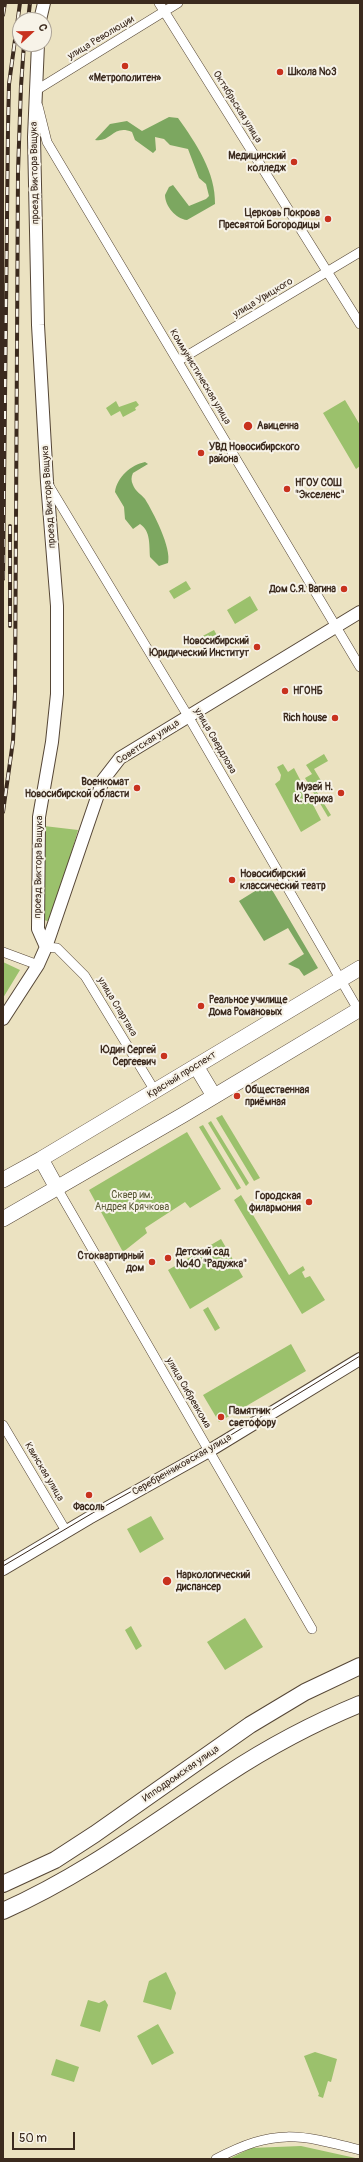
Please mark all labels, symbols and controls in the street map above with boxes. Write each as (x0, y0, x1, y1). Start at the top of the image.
north arrow (12, 12, 52, 52)
street label: улица Революции (66, 13, 136, 63)
text: С (35, 22, 50, 33)
marker: «Метрополитен» (120, 61, 130, 71)
place label: Школа №3 (288, 66, 336, 78)
marker: Школа №3 (275, 67, 285, 77)
street label: Октябрьская улица (210, 69, 264, 145)
place label: «Метрополитен» (89, 72, 161, 84)
street label: проезд Виктора Ващука (28, 122, 42, 224)
place label: Медицинский колледж (228, 150, 286, 174)
marker: Медицинский колледж (289, 157, 299, 167)
place label: Церковь Покрова Пресвятой Богородицы (219, 207, 320, 230)
marker: Церковь Покрова Пресвятой Богородицы (323, 214, 333, 224)
street label: улица Урицкого (231, 275, 295, 321)
street label: Коммунистическая улица (167, 327, 233, 427)
marker: Авиценна (242, 420, 254, 432)
place label: Авиценна (257, 420, 299, 432)
place label: УВД Новосибирского района (209, 441, 300, 464)
street label: проезд Виктора Ващука (39, 445, 59, 549)
marker: УВД Новосибирского района (196, 448, 206, 458)
place label: НГОУ СОШ "Экселенс" (295, 477, 345, 500)
marker: НГОУ СОШ "Экселенс" (282, 484, 292, 494)
place label: Дом С.Я. Вагина (270, 583, 336, 595)
marker: Дом С.Я. Вагина (339, 584, 349, 594)
place label: Новосибирский Юридический Институт (150, 635, 249, 658)
marker: Новосибирский Юридический Институт (252, 642, 262, 652)
place label: НГОНБ (293, 685, 323, 697)
marker: НГОНБ (280, 686, 290, 696)
street label: улица Свердлова (191, 706, 239, 776)
place label: Rich house (283, 712, 327, 724)
marker: Rich house (330, 713, 340, 723)
street label: Советская улица (114, 717, 182, 767)
place label: Военкомат Новосибирской области (25, 776, 129, 800)
place label: Музей Н. К. Рериха (294, 781, 333, 804)
marker: Военкомат Новосибирской области (132, 783, 142, 793)
marker: Музей Н. К. Рериха (336, 788, 346, 798)
street label: проезд Виктора Ващука (32, 816, 46, 918)
place label: Новосибирский классический театр (240, 868, 326, 892)
marker: Новосибирский классический театр (227, 875, 237, 885)
street label: улица Спартака (95, 975, 139, 1039)
place label: Реальное училище Дома Романовых (209, 994, 287, 1018)
marker: Реальное училище Дома Романовых (196, 1001, 206, 1011)
place label: Юдин Сергей Сергеевич (101, 1044, 156, 1068)
street label: Красный проспект (145, 1049, 219, 1101)
marker: Юдин Сергей Сергеевич (159, 1051, 169, 1061)
place label: Общественная приёмная (245, 1084, 309, 1108)
marker: Общественная приёмная (232, 1091, 242, 1101)
park label: Сквер им. Андрея Крячкова (95, 1189, 169, 1212)
place label: Городская филармония (249, 1190, 301, 1214)
marker: Городская филармония (304, 1197, 314, 1207)
place label: Детский сад №40 "Радужка" (176, 1246, 247, 1270)
place label: Стоквартирный дом (78, 1250, 144, 1274)
marker: Детский сад №40 "Радужка" (163, 1253, 173, 1263)
marker: Стоквартирный дом (147, 1257, 157, 1267)
street label: улица Сибревкома (163, 1355, 213, 1431)
place label: Памятник светофору (229, 1405, 276, 1428)
marker: Памятник светофору (216, 1412, 226, 1422)
street label: Серебренниковская улица (130, 1432, 234, 1498)
street label: Каинская улица (22, 1440, 66, 1504)
marker: Фасоль (84, 1490, 94, 1500)
place label: Фасоль (73, 1501, 105, 1513)
place label: Наркологический диспансер (176, 1569, 250, 1592)
marker: Наркологический диспансер (161, 1575, 173, 1587)
street label: Ипподромская улица (140, 1743, 222, 1805)
scale bar (14, 2124, 77, 2150)
text: 50 m (19, 2131, 47, 2146)

